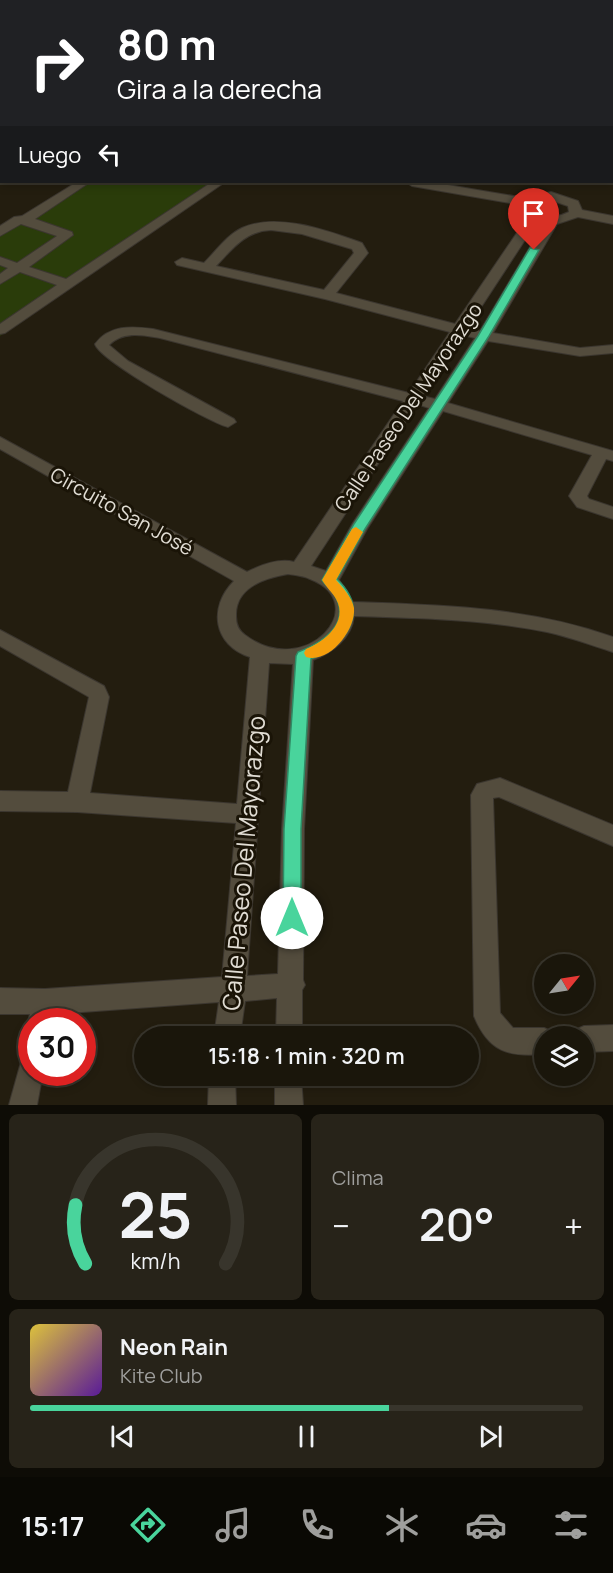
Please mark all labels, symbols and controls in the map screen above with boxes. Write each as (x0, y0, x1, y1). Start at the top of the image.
text: 80 m (117, 15, 217, 73)
icon: right (18, 24, 96, 102)
text: Gira a la derecha (117, 70, 322, 107)
icon: left (93, 138, 126, 171)
text: Luego (18, 140, 81, 170)
pin (508, 188, 559, 250)
icon: arrive (517, 197, 550, 230)
street label: Calle Paseo Del Mayorazgo (328, 297, 488, 517)
street label: Circuito San José (46, 461, 198, 561)
street label: Calle Paseo Del Mayorazgo (214, 714, 272, 1012)
position arrow (260, 886, 324, 950)
north arrow (534, 954, 594, 1014)
map controls (534, 954, 594, 1086)
speed limit sign: 30 (18, 1008, 96, 1086)
button: layers (534, 1026, 594, 1086)
text: 15:18 · 1 min · 320 m (208, 1041, 405, 1071)
text: Clima (332, 1164, 384, 1191)
text: 25 (119, 1171, 192, 1257)
text: 20° (419, 1193, 495, 1255)
text: − (332, 1203, 350, 1248)
text: + (564, 1203, 583, 1248)
text: km/h (131, 1246, 180, 1275)
text: Neon Rain (120, 1332, 228, 1362)
text: Kite Club (120, 1362, 203, 1389)
icon: previous (106, 1420, 139, 1453)
icon: pause (290, 1420, 323, 1453)
icon: next (474, 1420, 507, 1453)
icon: directions (127, 1504, 169, 1546)
icon: music (212, 1504, 254, 1546)
icon: phone (296, 1504, 338, 1546)
icon: climate (381, 1504, 423, 1546)
icon: car (465, 1504, 507, 1546)
icon: filters (550, 1504, 592, 1546)
text: 15:17 (21, 1507, 84, 1544)

